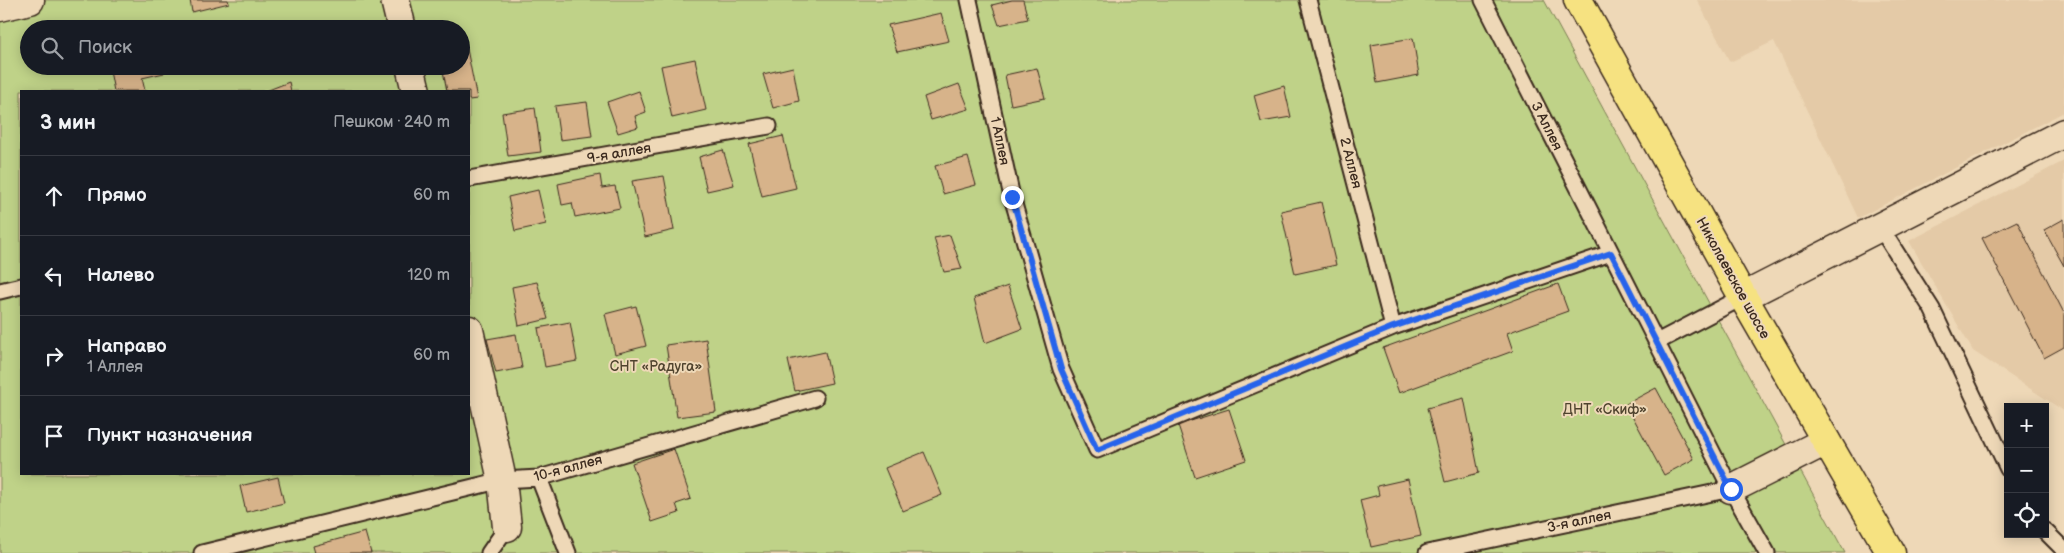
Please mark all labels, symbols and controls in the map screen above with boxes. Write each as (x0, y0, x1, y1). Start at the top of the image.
search box (20, 20, 470, 75)
icon: search (38, 34, 66, 62)
text: Поиск (78, 36, 132, 59)
street label: 3 Аллея (1528, 99, 1567, 153)
text: 3 мин (40, 110, 96, 135)
text: Пешком · 240 m (333, 113, 450, 132)
street label: 1 Аллея (987, 115, 1013, 167)
street label: 2 Аллея (1336, 136, 1366, 191)
street label: 9-я аллея (586, 139, 652, 167)
icon: ahead (40, 182, 68, 210)
text: Прямо (87, 184, 147, 207)
text: 60 m (413, 186, 450, 205)
route end (1001, 186, 1024, 209)
street label: Николаевское шоссе (1692, 214, 1774, 342)
icon: left (40, 262, 68, 290)
text: Налево (87, 264, 154, 287)
text: 120 m (407, 266, 450, 285)
text: Направо (87, 335, 167, 358)
icon: right (40, 342, 68, 370)
text: 60 m (413, 346, 450, 365)
text: 1 Аллея (87, 358, 143, 377)
park label: СНТ «Радуга» (610, 358, 702, 375)
park label: ДНТ «Скиф» (1563, 401, 1647, 418)
map controls (2004, 403, 2049, 538)
button: + (2004, 403, 2049, 448)
icon: arrive (40, 422, 68, 450)
text: Пункт назначения (87, 424, 252, 447)
button: − (2004, 448, 2049, 493)
street label: 10-я аллея (532, 451, 604, 485)
route start (1720, 478, 1743, 501)
button: locate (2004, 493, 2049, 538)
street label: 3-я аллея (1545, 506, 1613, 536)

